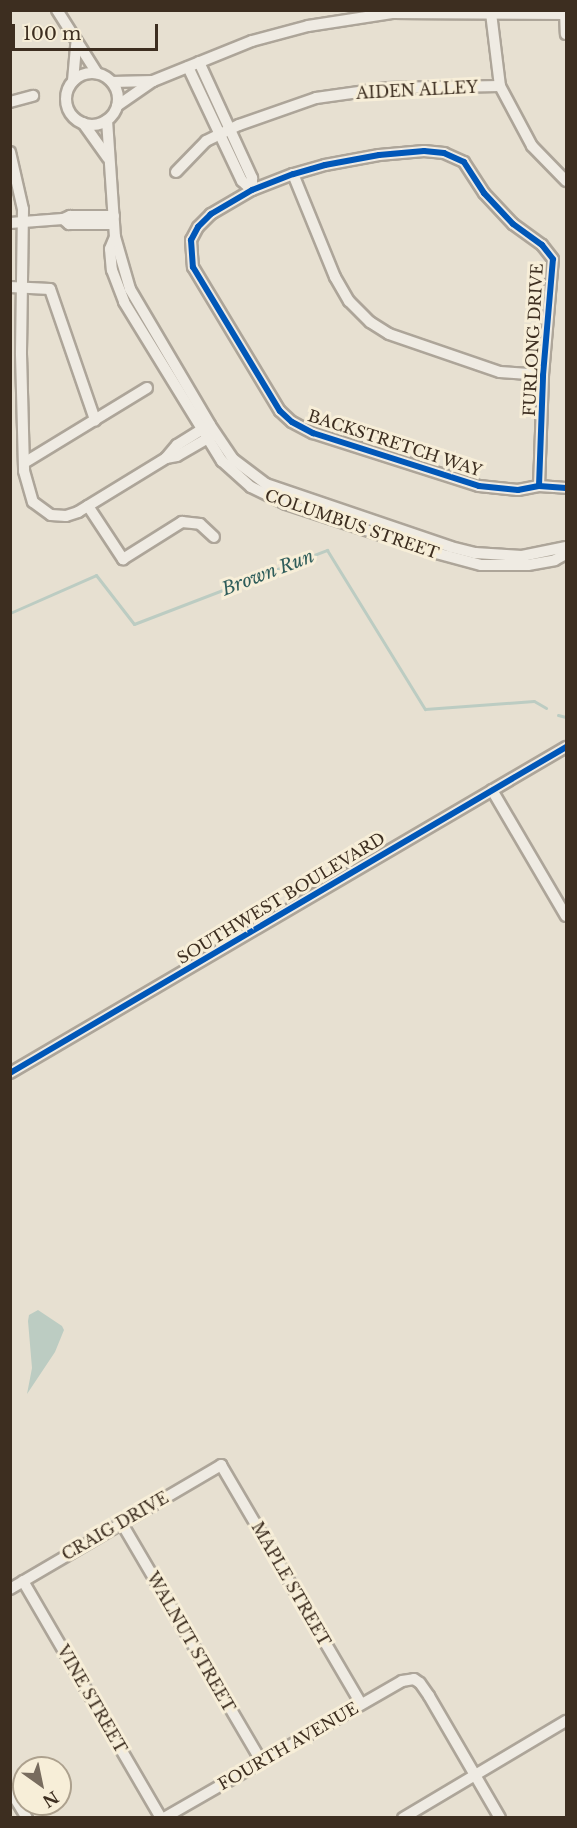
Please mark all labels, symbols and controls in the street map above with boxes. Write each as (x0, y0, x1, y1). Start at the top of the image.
scale bar (15, 12, 160, 50)
text: 100 m (23, 23, 81, 45)
street label: AIDEN ALLEY (355, 77, 479, 103)
street label: FURLONG DRIVE (519, 263, 547, 417)
street label: BACKSTRETCH WAY (305, 406, 485, 480)
street label: COLUMBUS STREET (262, 485, 442, 563)
water label: Brown Run (219, 545, 317, 601)
street label: SOUTHWEST BOULEVARD (173, 828, 389, 968)
street label: CRAIG DRIVE (58, 1488, 172, 1564)
street label: MAPLE STREET (248, 1518, 334, 1650)
street label: WALNUT STREET (143, 1568, 239, 1716)
street label: VINE STREET (53, 1642, 131, 1756)
street label: FOURTH AVENUE (214, 1698, 362, 1794)
north arrow (12, 1756, 72, 1816)
text: N (39, 1787, 62, 1812)

